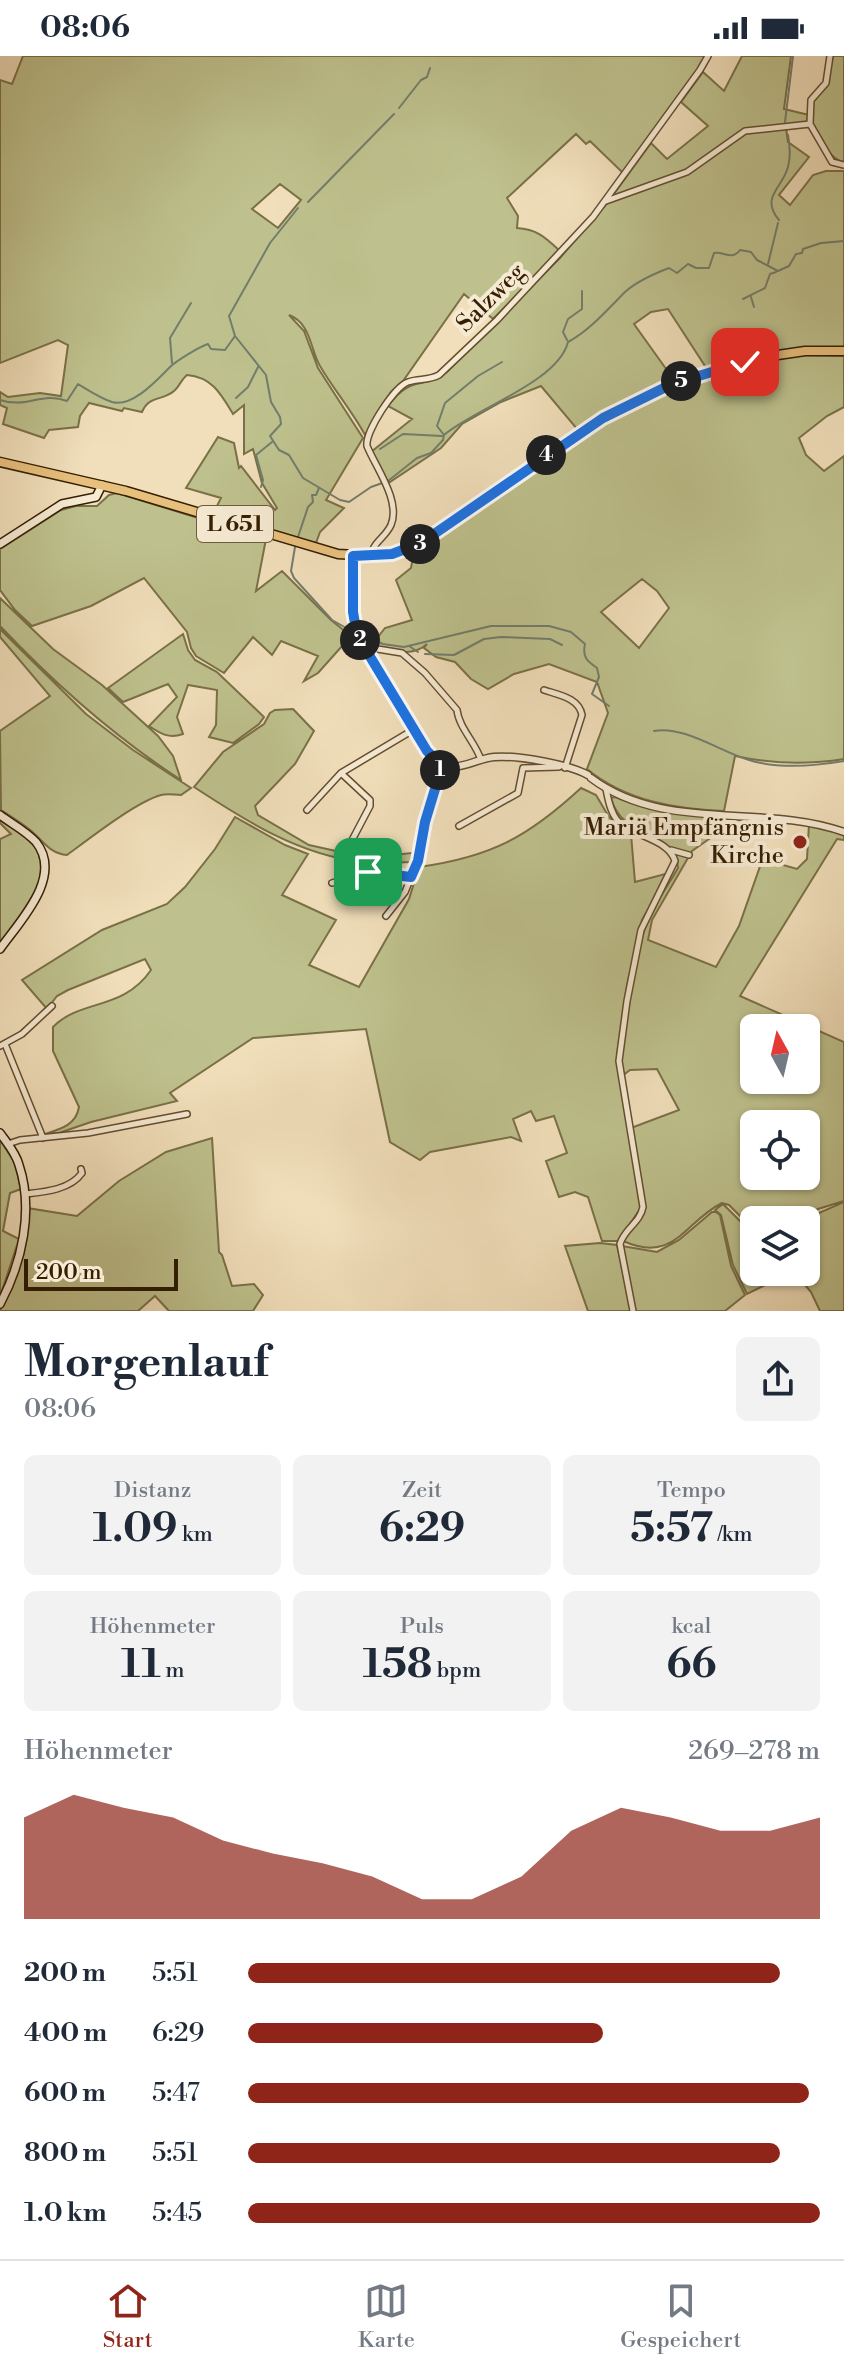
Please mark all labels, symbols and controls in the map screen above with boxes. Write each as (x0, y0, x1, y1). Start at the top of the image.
text: 08:06 (40, 9, 130, 47)
street label: Salzweg (450, 257, 532, 339)
pin (711, 328, 779, 396)
icon: check (723, 340, 767, 384)
pin: 5 (661, 361, 701, 401)
text: 5 (674, 367, 688, 394)
pin: 4 (526, 435, 566, 475)
text: 4 (539, 441, 553, 468)
road number: L 651 (197, 506, 273, 542)
pin: 3 (400, 524, 440, 564)
text: 3 (413, 530, 427, 557)
pin: 2 (340, 620, 380, 660)
text: 2 (353, 626, 367, 653)
pin: 1 (420, 750, 460, 790)
text: 1 (435, 756, 445, 783)
place label: Mariä Empfängnis Kirche (583, 813, 784, 871)
marker: Mariä Empfängnis Kirche (791, 833, 809, 851)
pin (334, 838, 402, 906)
icon: arrive (346, 850, 390, 894)
north arrow (740, 1014, 820, 1094)
map controls (740, 1014, 820, 1286)
button: locate (740, 1110, 820, 1190)
button: layers (740, 1206, 820, 1286)
scale bar (24, 1255, 178, 1291)
text: 200 m (36, 1259, 102, 1286)
text: Morgenlauf (24, 1335, 269, 1390)
button: share (736, 1337, 820, 1421)
text: 08:06 (24, 1393, 96, 1425)
text: Distanz (114, 1477, 191, 1504)
text: Zeit (402, 1477, 442, 1504)
text: Tempo (657, 1477, 726, 1504)
text: 1.09 (93, 1504, 177, 1554)
text: 6:29 (379, 1504, 465, 1554)
text: 5:57 (630, 1504, 713, 1554)
text: km (177, 1521, 213, 1548)
text: /km (713, 1521, 753, 1548)
text: Höhenmeter (90, 1613, 216, 1640)
text: Puls (400, 1613, 444, 1640)
text: kcal (671, 1613, 711, 1640)
text: 11 (121, 1640, 161, 1690)
text: 158 (363, 1640, 432, 1690)
text: 66 (666, 1640, 717, 1690)
text: m (161, 1657, 184, 1684)
text: bpm (432, 1657, 481, 1684)
text: Höhenmeter (24, 1735, 173, 1767)
text: 269–278 m (688, 1735, 820, 1767)
text: 200 m (24, 1957, 106, 1989)
text: 5:51 (152, 1957, 198, 1989)
text: 400 m (24, 2017, 107, 2049)
text: 6:29 (152, 2017, 204, 2049)
text: 600 m (24, 2077, 106, 2109)
text: 5:47 (152, 2077, 200, 2109)
text: 800 m (24, 2137, 106, 2169)
text: 5:51 (152, 2137, 198, 2169)
text: 1.0 km (24, 2197, 107, 2229)
text: 5:45 (152, 2197, 202, 2229)
tab: Start (103, 2279, 153, 2354)
tab: Karte (358, 2279, 415, 2354)
tab: Gespeichert (620, 2279, 741, 2354)

